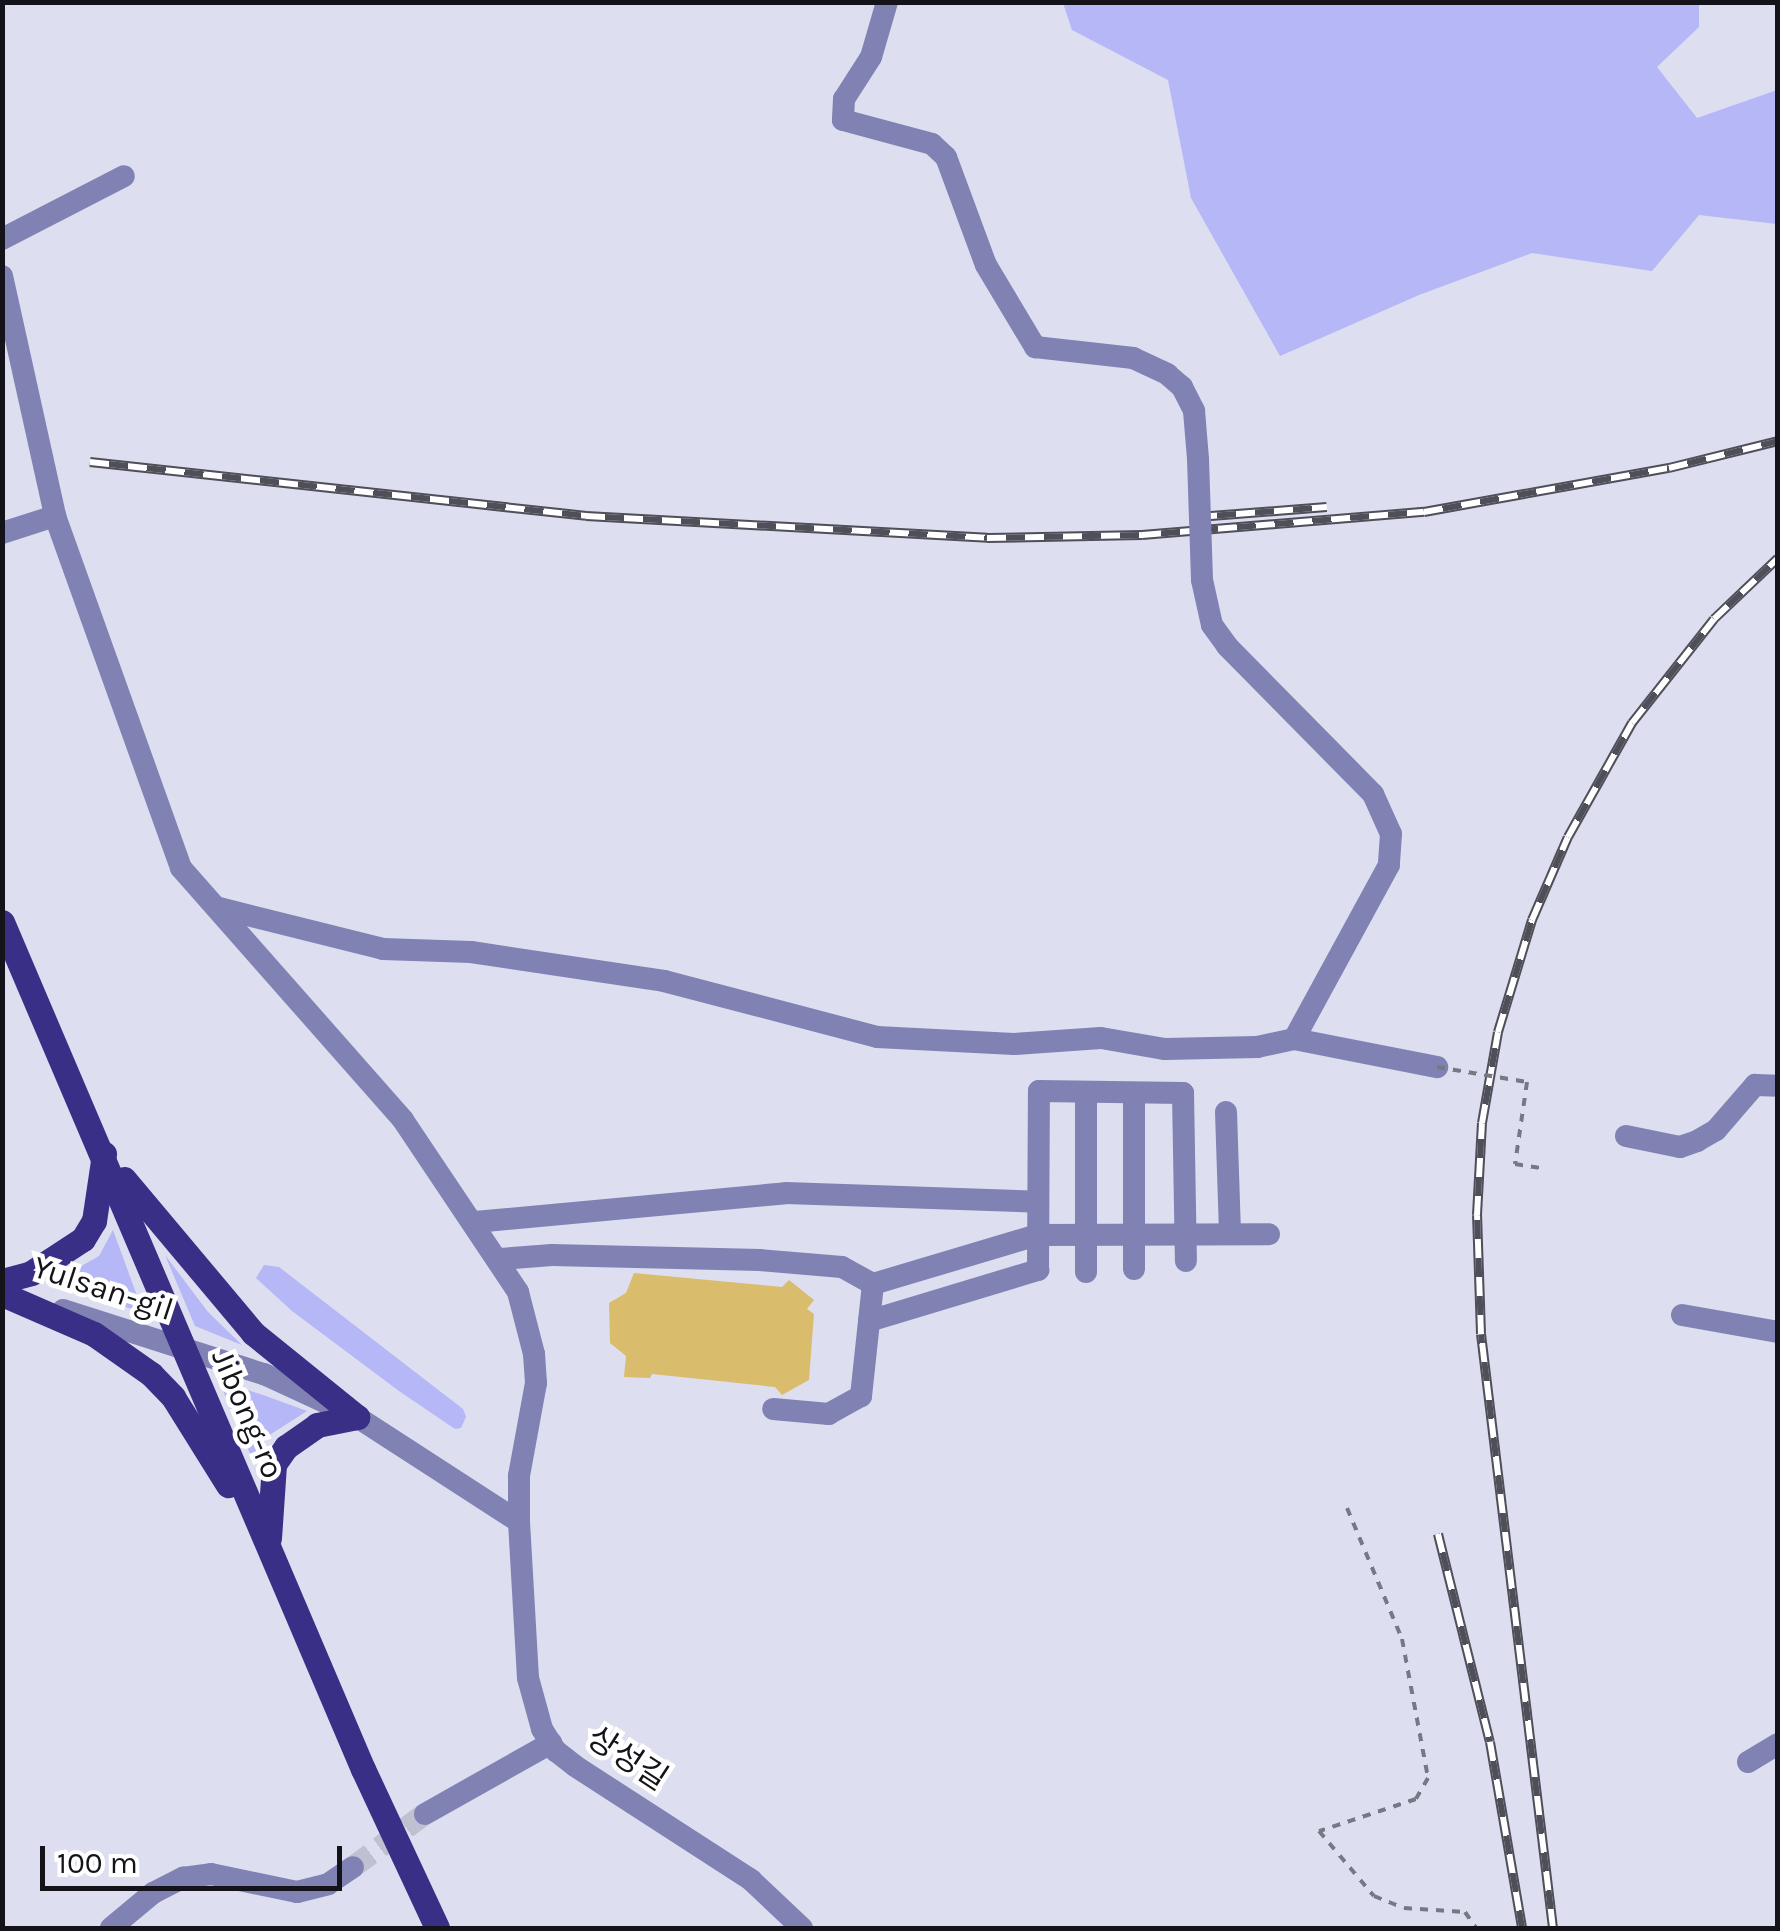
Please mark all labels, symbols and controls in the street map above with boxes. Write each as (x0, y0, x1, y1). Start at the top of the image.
street label: Yulsan-gil (28, 1248, 178, 1330)
street label: Jibong-ro (203, 1344, 291, 1484)
street label: 상성길 (580, 1719, 674, 1799)
scale bar (45, 1826, 348, 1888)
text: 100 m (57, 1845, 138, 1881)

